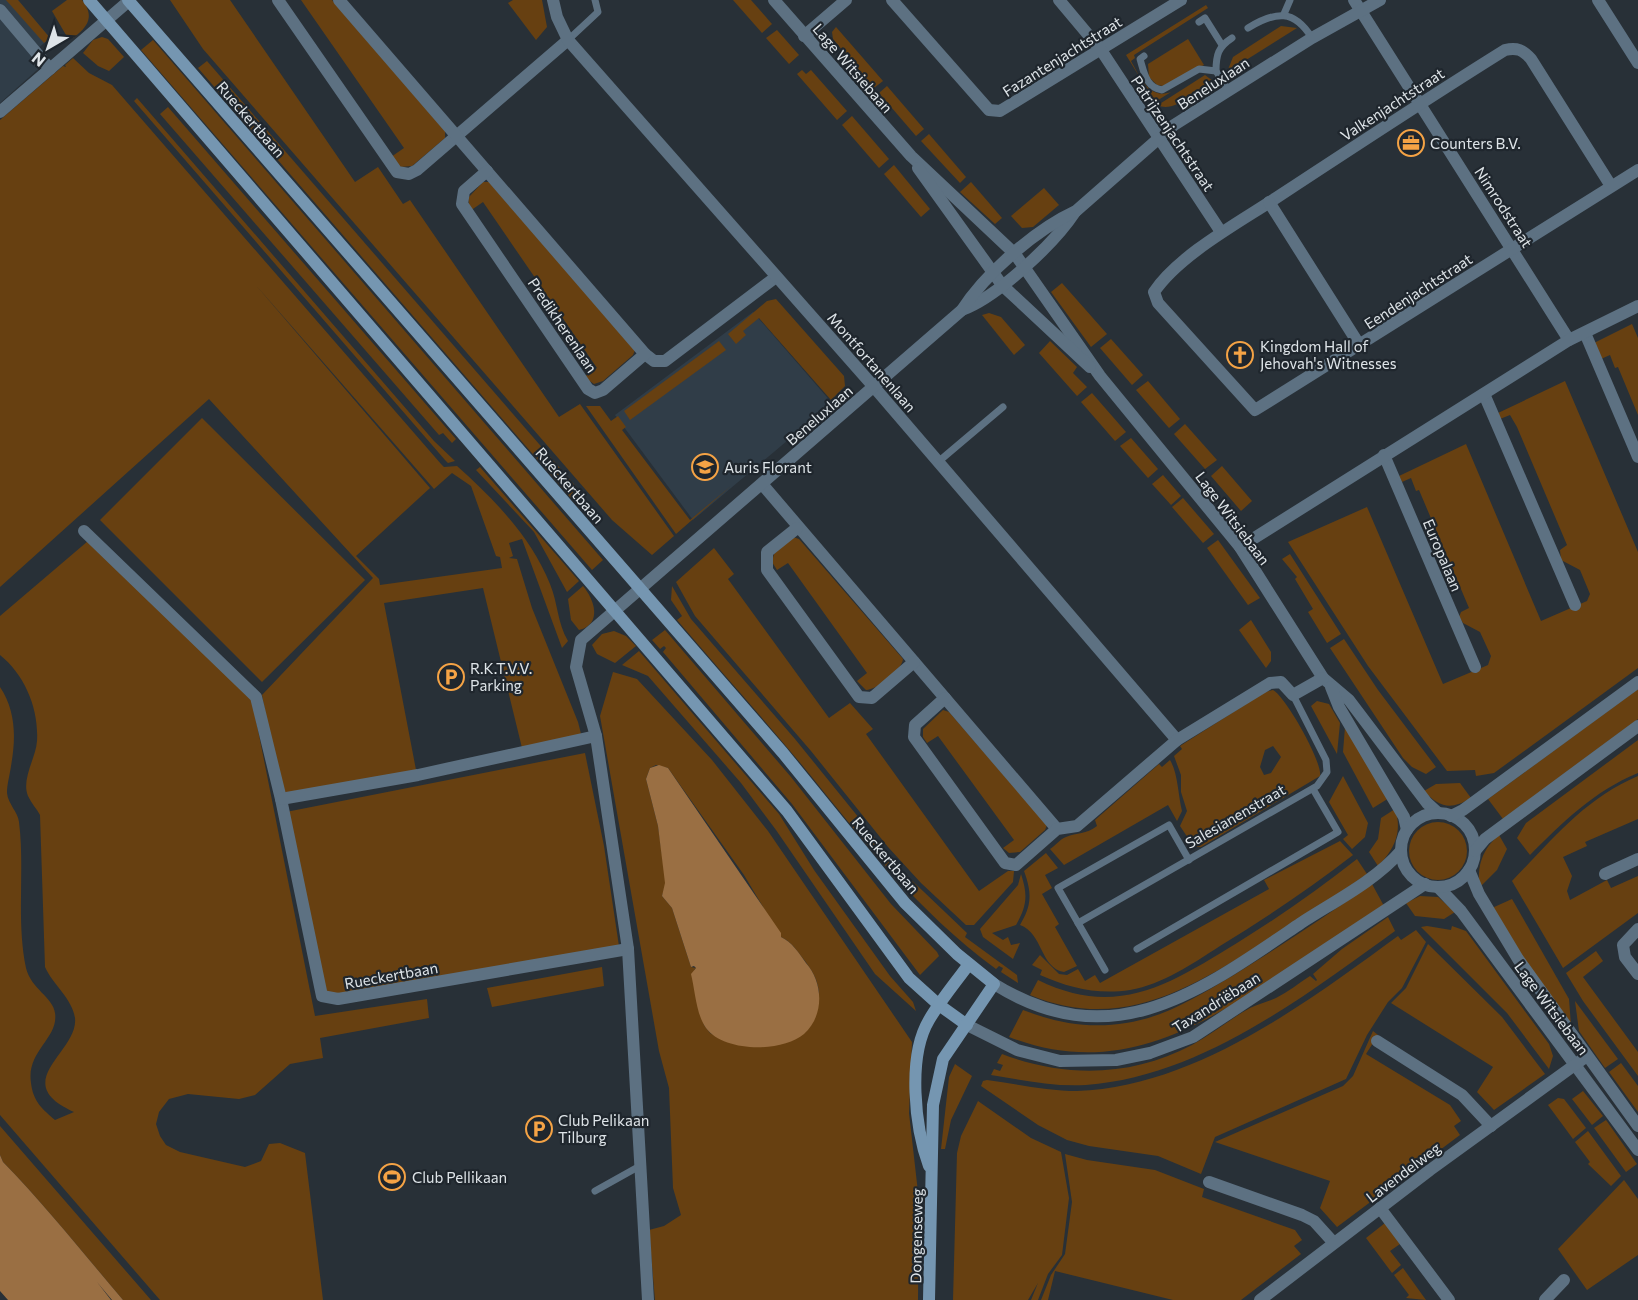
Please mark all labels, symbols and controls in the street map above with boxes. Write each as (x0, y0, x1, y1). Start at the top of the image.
street label: Fazantenjachtstraat (999, 12, 1125, 100)
north arrow (18, 18, 78, 78)
street label: Lage Witsiebaan (809, 20, 897, 116)
text: N (28, 49, 49, 71)
street label: Beneluxlaan (1174, 53, 1252, 113)
street label: Valkenjachtstraat (1337, 64, 1447, 144)
street label: Patrijzenjachtstraat (1128, 72, 1218, 194)
street label: Rueckertbaan (213, 77, 289, 161)
office icon: Counters B.V. (1396, 128, 1426, 158)
place label: Counters B.V. (1430, 134, 1521, 152)
street label: Nimrodstraat (1471, 163, 1537, 251)
street label: Eendenjachtstraat (1361, 249, 1475, 333)
street label: Predikherenlaan (525, 274, 601, 376)
street label: Montfortanenlaan (824, 309, 920, 415)
place label: Kingdom Hall of Jehovah's Witnesses (1260, 337, 1397, 372)
church icon: Kingdom Hall of Jehovah's Witnesses (1225, 340, 1255, 370)
street label: Beneluxlaan (782, 381, 856, 449)
street label: Rueckertbaan (532, 443, 608, 527)
school or university icon: Auris Florant (690, 452, 720, 482)
place label: Auris Florant (724, 458, 812, 476)
street label: Lage Witsiebaan (1192, 468, 1274, 568)
street label: Europalaan (1420, 516, 1466, 594)
place label: R.K.T.V.V. Parking (470, 659, 532, 694)
parking icon: R.K.T.V.V. Parking (436, 662, 466, 692)
street label: Salesianenstraat (1182, 780, 1288, 852)
street label: Rueckertbaan (849, 813, 923, 897)
street label: Rueckertbaan (343, 958, 439, 992)
street label: Lage Witsiebaan (1511, 958, 1593, 1058)
street label: Taxandriëbaan (1169, 968, 1263, 1036)
place label: Club Pelikaan Tilburg (558, 1111, 649, 1146)
parking icon: Club Pelikaan Tilburg (524, 1114, 554, 1144)
street label: Lavendelweg (1362, 1138, 1444, 1206)
sports icon: Club Pellikaan (377, 1162, 407, 1192)
place label: Club Pellikaan (412, 1168, 507, 1186)
street label: Dongenseweg (906, 1188, 926, 1284)

